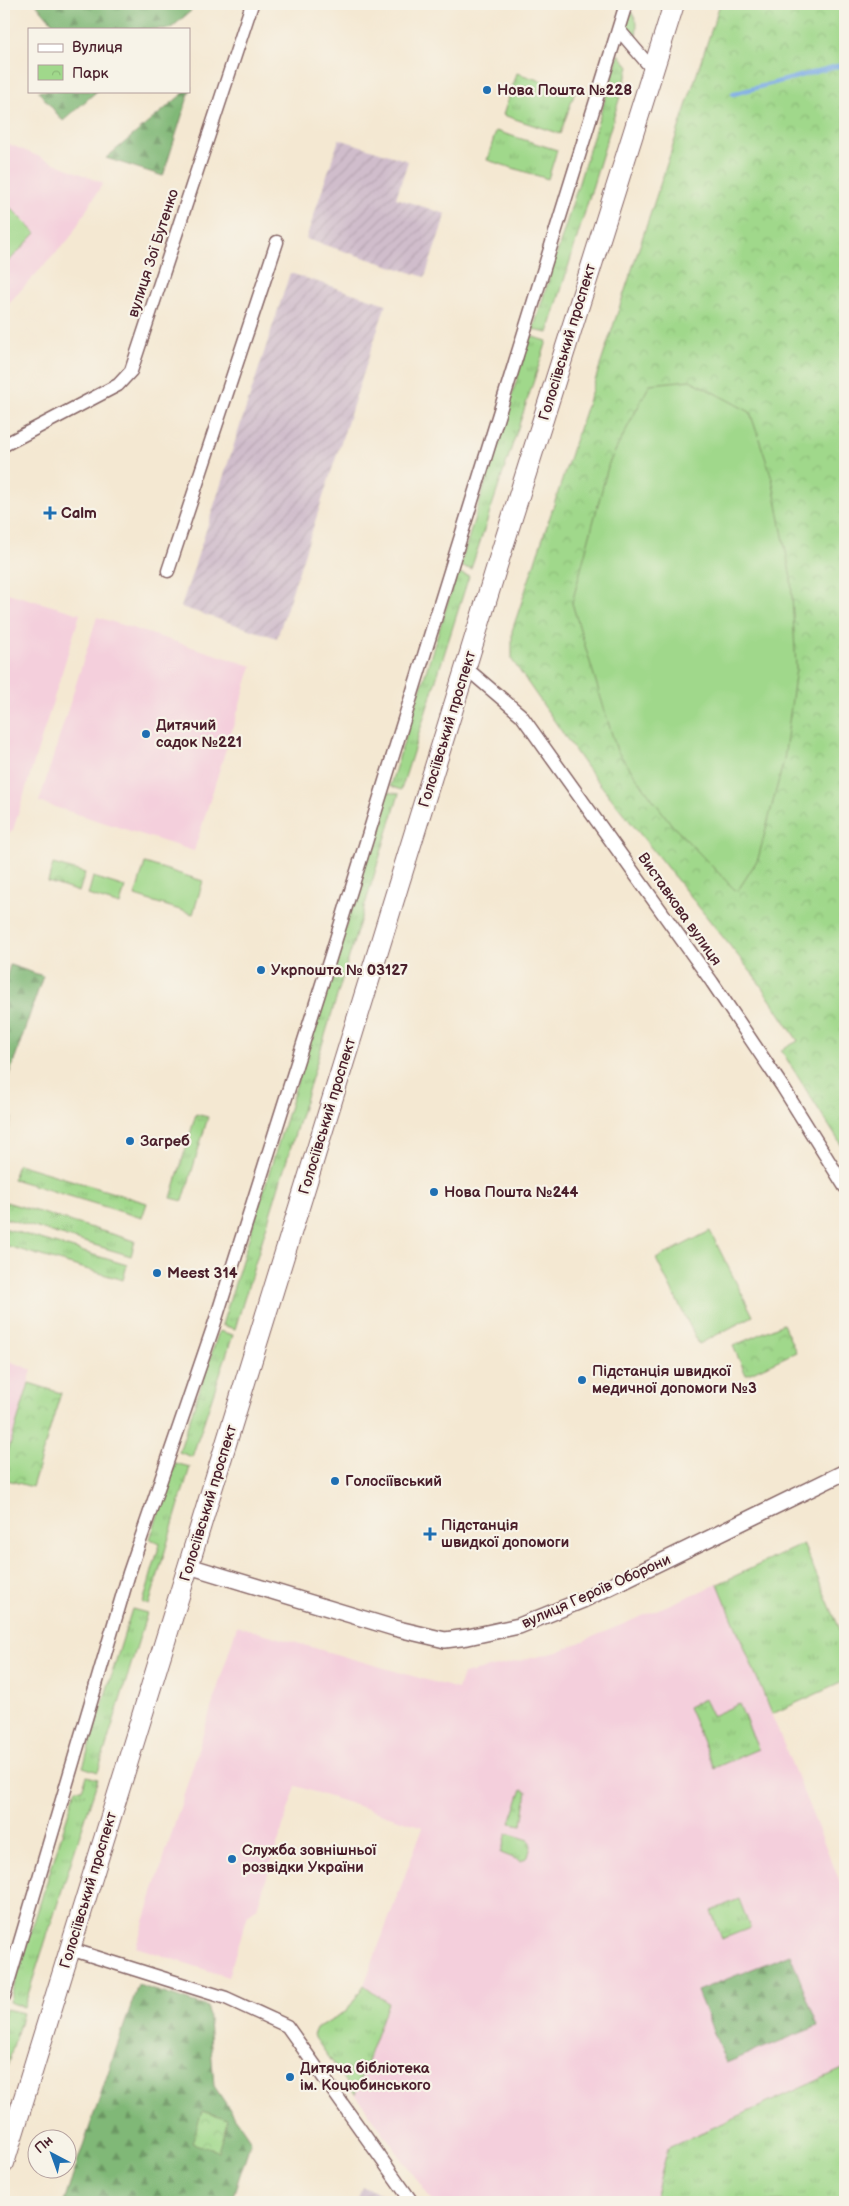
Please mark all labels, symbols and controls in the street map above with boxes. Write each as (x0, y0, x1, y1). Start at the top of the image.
legend (28, 28, 190, 92)
text: Вулиця (72, 38, 123, 57)
text: Парк (72, 64, 109, 83)
place label: Нова Пошта №228 (497, 81, 632, 100)
marker: Нова Пошта №228 (481, 84, 493, 96)
street label: вулиця Зої Бутенко (124, 186, 183, 320)
street label: Голосіївський проспект (535, 261, 600, 423)
place label: Calm (61, 504, 97, 523)
marker: Calm (43, 506, 57, 520)
street label: Голосіївський проспект (415, 648, 480, 810)
place label: Дитячий садок №221 (156, 716, 242, 752)
marker: Дитячий садок №221 (140, 728, 152, 740)
street label: Виставкова вулиця (633, 849, 726, 970)
place label: Укрпошта № 03127 (271, 961, 408, 980)
marker: Укрпошта № 03127 (255, 964, 267, 976)
street label: Голосіївський проспект (295, 1035, 360, 1197)
place label: Загреб (140, 1132, 190, 1151)
marker: Загреб (124, 1135, 136, 1147)
place label: Нова Пошта №244 (444, 1183, 579, 1202)
marker: Нова Пошта №244 (428, 1186, 440, 1198)
place label: Meest 314 (167, 1264, 238, 1283)
marker: Meest 314 (151, 1267, 163, 1279)
place label: Підстанція швидкої медичної допомоги №3 (592, 1362, 757, 1398)
marker: Підстанція швидкої медичної допомоги №3 (576, 1374, 588, 1386)
street label: Голосіївський проспект (176, 1422, 241, 1584)
place label: Голосіївський (345, 1472, 442, 1491)
marker: Голосіївський (329, 1475, 341, 1487)
place label: Підстанція швидкої допомоги (441, 1516, 569, 1552)
marker: Підстанція швидкої допомоги (423, 1527, 437, 1541)
street label: вулиця Героїв Оборони (519, 1550, 674, 1633)
street label: Голосіївський проспект (56, 1809, 121, 1971)
place label: Служба зовнішньої розвідки України (242, 1841, 377, 1877)
marker: Служба зовнішньої розвідки України (226, 1853, 238, 1865)
place label: Дитяча бібліотека ім. Коцюбинського (300, 2059, 431, 2095)
marker: Дитяча бібліотека ім. Коцюбинського (284, 2071, 296, 2083)
north arrow (28, 2128, 78, 2178)
text: Пн (31, 2132, 56, 2157)

